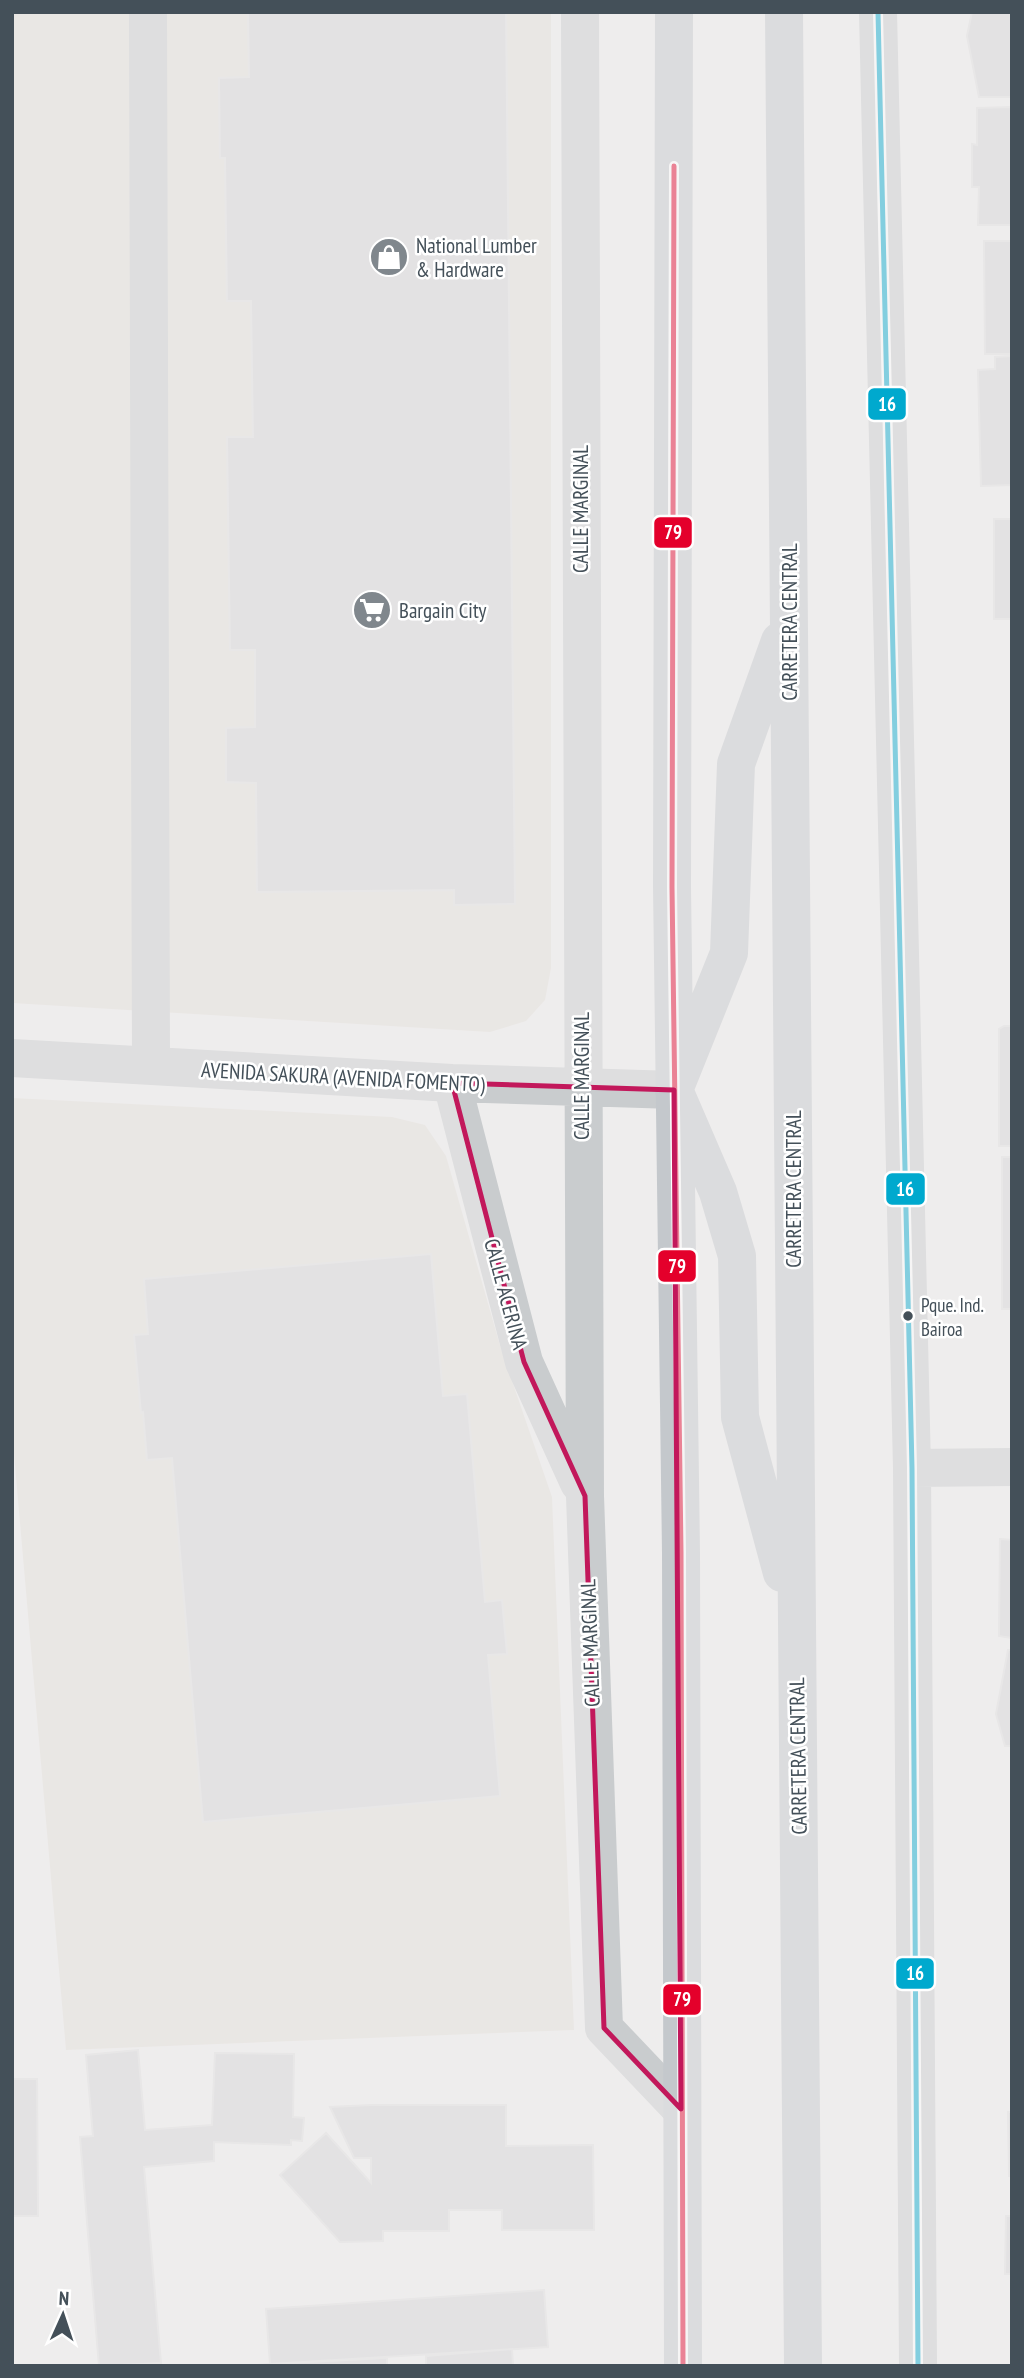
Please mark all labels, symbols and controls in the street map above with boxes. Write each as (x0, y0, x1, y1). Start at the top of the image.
place label: National Lumber & Hardware (416, 232, 537, 283)
shop icon: National Lumber & Hardware (368, 236, 410, 278)
line badge: 16 (867, 387, 907, 421)
text: 16 (878, 392, 896, 416)
street label: CALLE MARGINAL (567, 445, 594, 573)
line badge: 79 (653, 516, 693, 549)
text: 79 (664, 520, 682, 544)
street label: CARRETERA CENTRAL (776, 543, 803, 701)
supermarket icon: Bargain City (351, 589, 393, 631)
place label: Bargain City (399, 597, 487, 624)
street label: CALLE MARGINAL (568, 1012, 595, 1140)
street label: AVENIDA SAKURA (AVENIDA FOMENTO) (201, 1056, 486, 1098)
street label: CARRETERA CENTRAL (780, 1110, 807, 1268)
line badge: 16 (885, 1172, 926, 1206)
text: 16 (896, 1177, 914, 1201)
street label: CALLE ACERINA (478, 1236, 534, 1352)
line badge: 79 (657, 1249, 697, 1283)
text: 79 (668, 1254, 686, 1278)
place label: Pque. Ind. Bairoa (921, 1293, 984, 1341)
marker: Pque. Ind. Bairoa (901, 1309, 915, 1323)
street label: CALLE MARGINAL (574, 1578, 606, 1707)
street label: CARRETERA CENTRAL (783, 1677, 813, 1835)
line badge: 16 (895, 1957, 935, 1990)
text: 16 (906, 1961, 924, 1985)
line badge: 79 (662, 1983, 702, 2016)
text: 79 (673, 1987, 691, 2011)
north arrow (28, 2280, 98, 2350)
text: N (58, 2286, 70, 2310)

